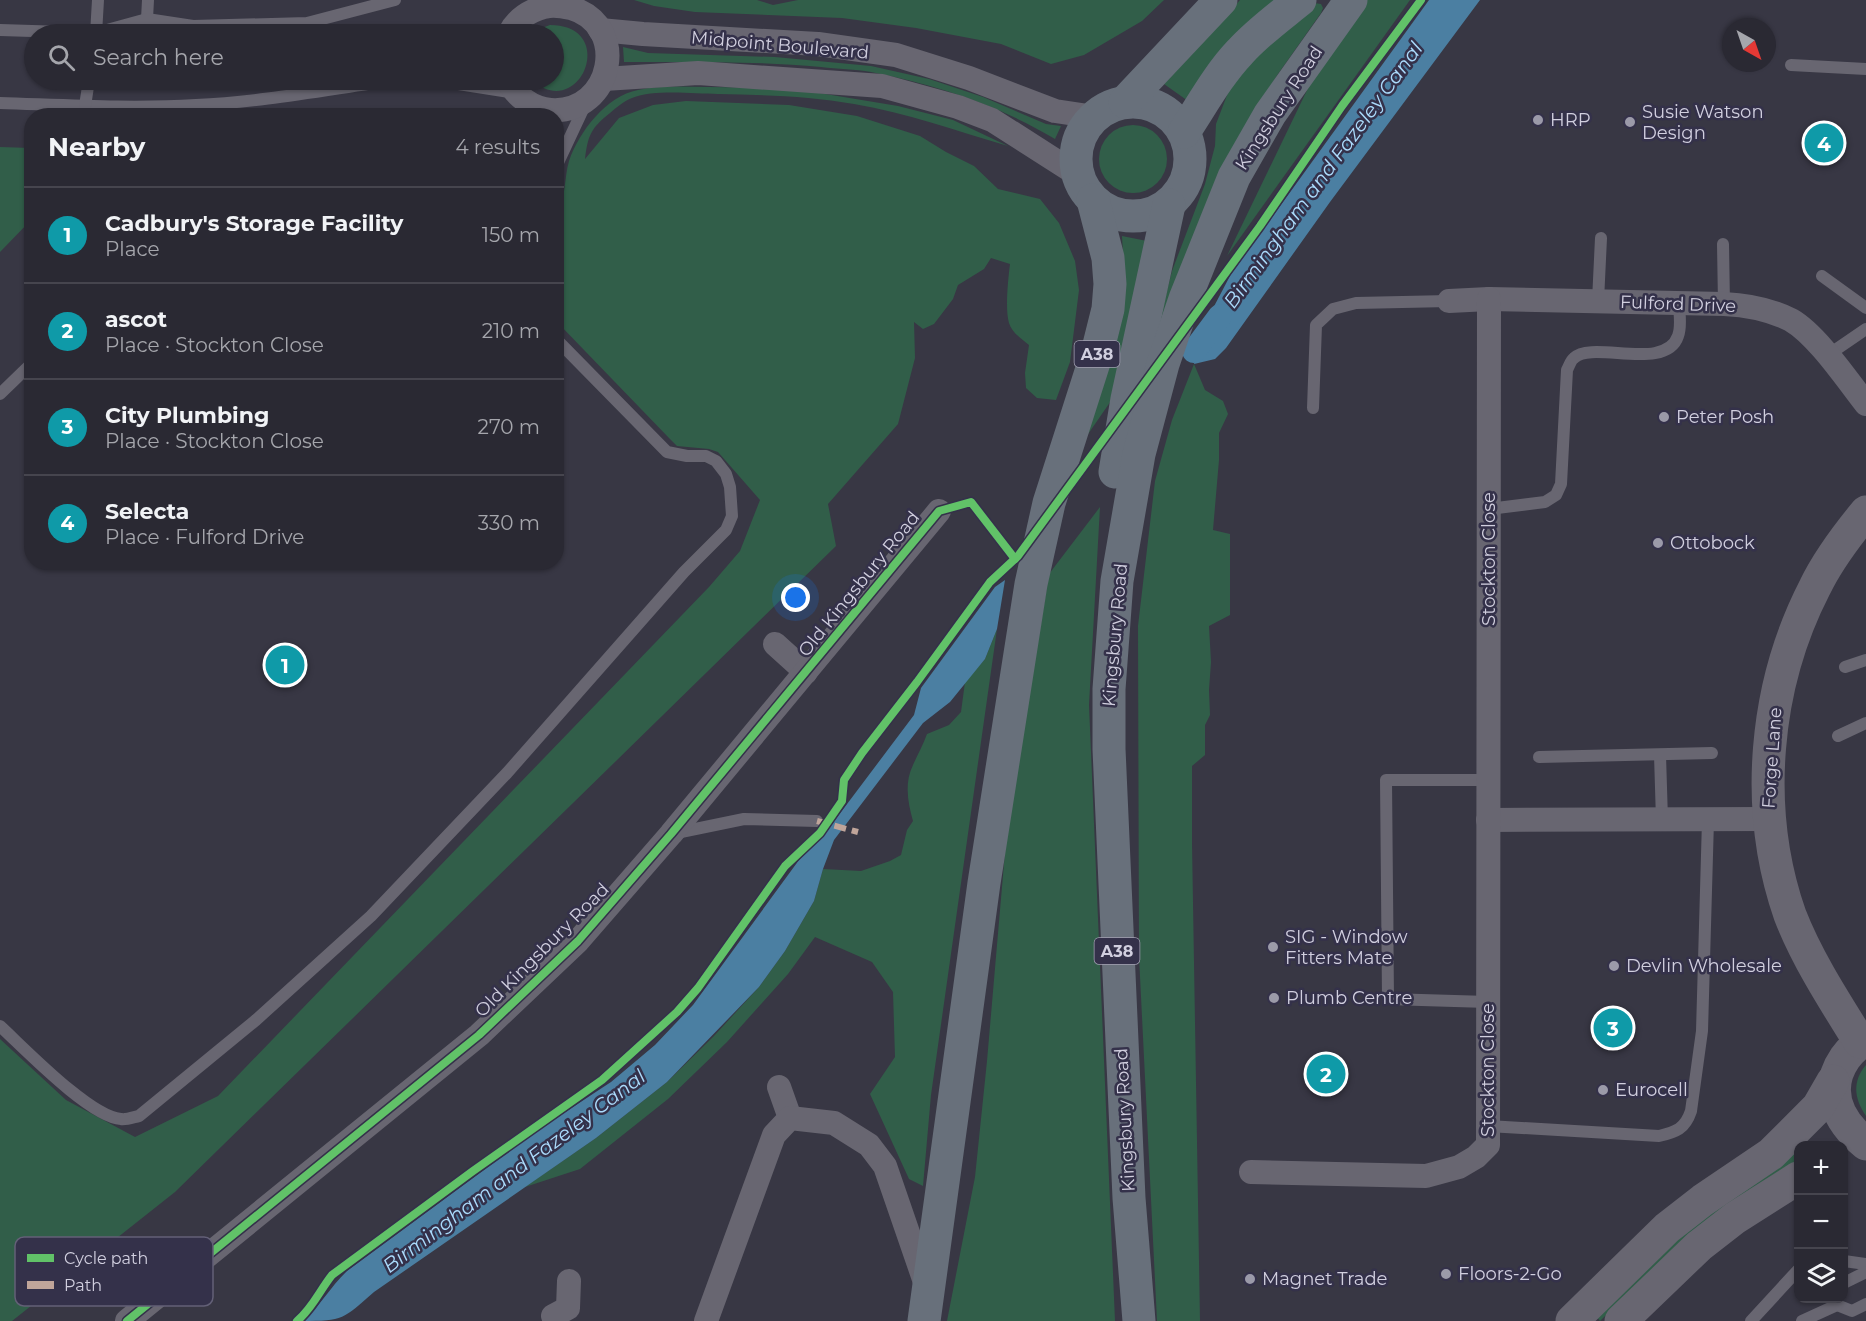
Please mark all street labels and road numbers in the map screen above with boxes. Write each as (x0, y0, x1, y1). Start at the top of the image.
street label: Midpoint Boulevard (690, 26, 870, 64)
street label: Kingsbury Road (1231, 42, 1327, 174)
street label: Fulford Drive (1620, 291, 1737, 317)
road number: A38 (1074, 341, 1120, 367)
street label: Stockton Close (1478, 492, 1500, 626)
street label: Old Kingsbury Road (794, 507, 924, 661)
street label: Kingsbury Road (1098, 562, 1132, 708)
street label: Forge Lane (1757, 706, 1787, 809)
street label: Old Kingsbury Road (470, 878, 614, 1022)
road number: A38 (1094, 938, 1140, 964)
street label: Stockton Close (1477, 1003, 1499, 1137)
street label: Kingsbury Road (1110, 1048, 1140, 1192)

